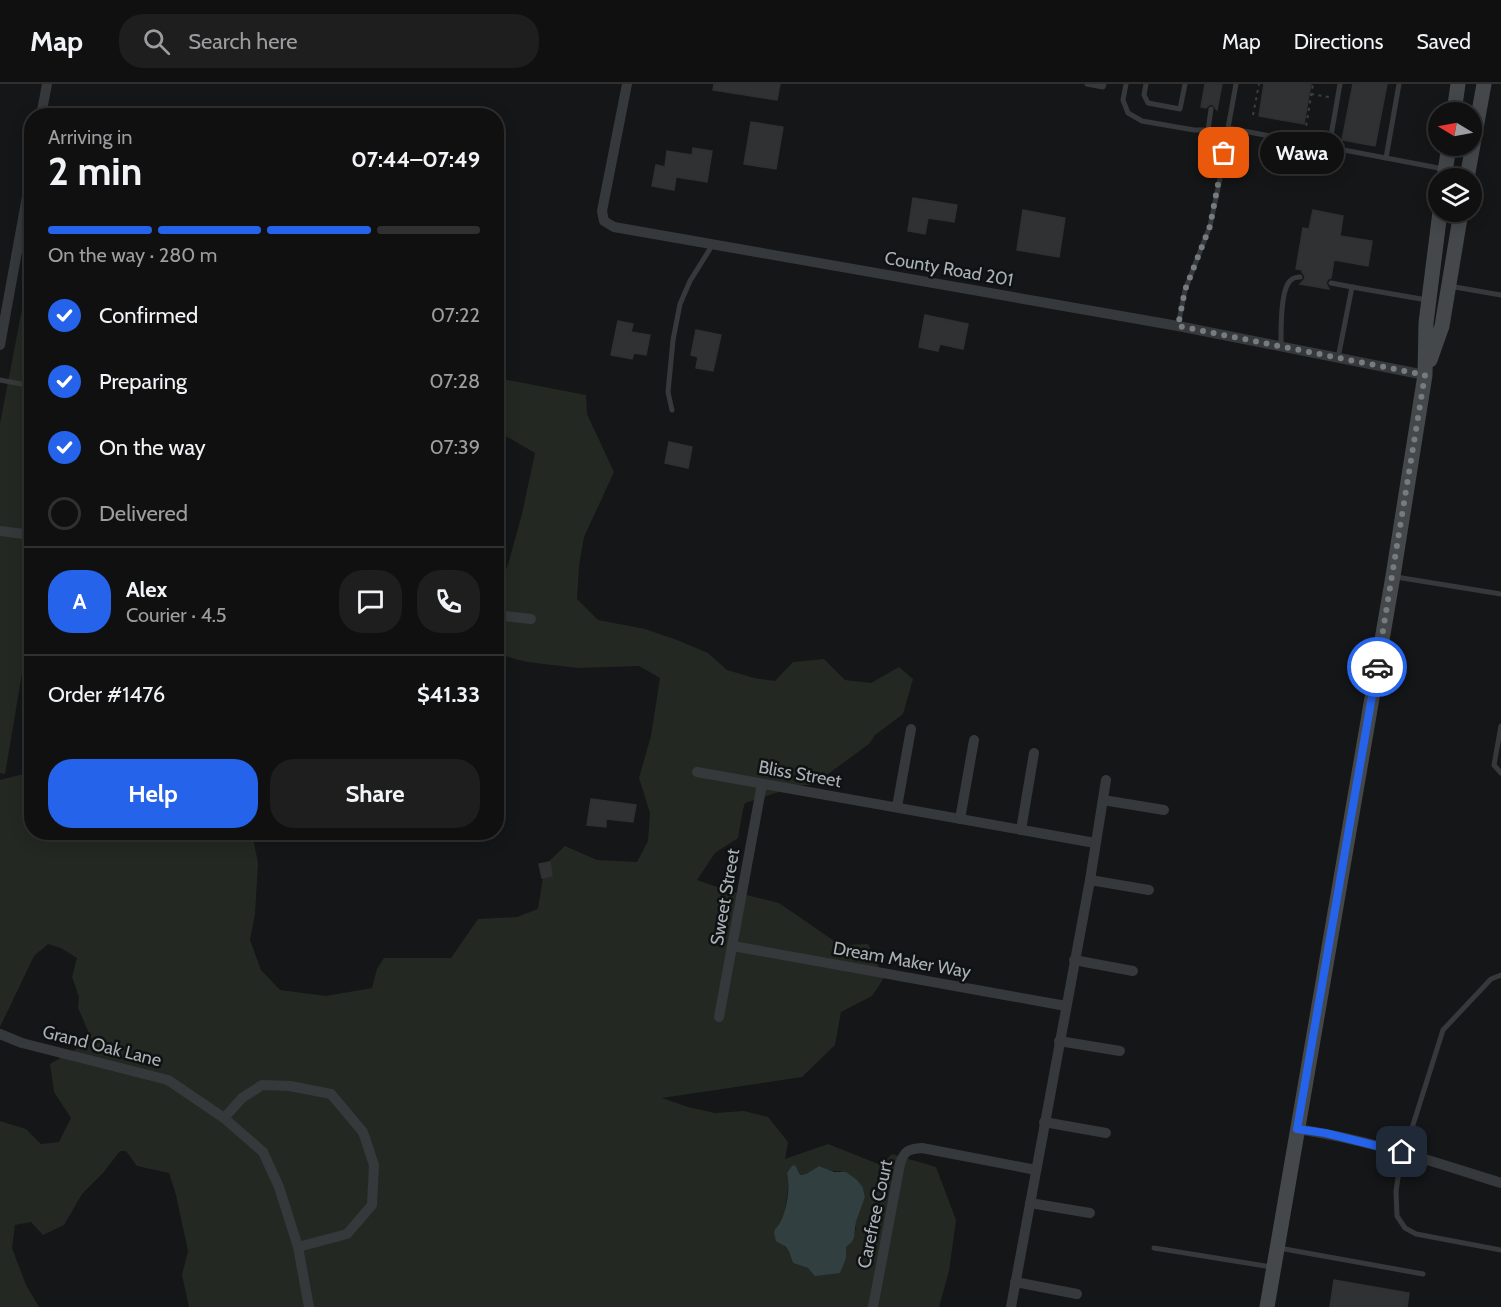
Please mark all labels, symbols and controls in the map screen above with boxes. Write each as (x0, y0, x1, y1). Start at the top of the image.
search box (119, 14, 539, 68)
text: Map (30, 24, 83, 58)
icon: search (140, 25, 173, 58)
text: Search here (188, 28, 297, 55)
text: Map (1222, 29, 1261, 54)
text: Directions (1294, 29, 1383, 54)
text: Saved (1416, 29, 1471, 54)
north arrow (1428, 102, 1482, 156)
map controls (1428, 102, 1482, 222)
text: Arriving in (48, 125, 132, 149)
pin (1198, 127, 1249, 178)
callout: Wawa (1260, 132, 1344, 174)
icon: bag (1207, 136, 1240, 169)
text: Wawa (1276, 141, 1328, 165)
text: 07:44–07:49 (351, 146, 480, 173)
text: 2 min (48, 147, 142, 195)
button: layers (1428, 168, 1482, 222)
text: On the way · 280 m (48, 243, 217, 267)
street label: County Road 201 (883, 247, 1015, 291)
icon: check (48, 299, 81, 332)
text: Confirmed (99, 302, 198, 329)
text: 07:22 (431, 303, 480, 327)
icon: check (48, 365, 81, 398)
text: Preparing (99, 368, 187, 395)
text: 07:28 (429, 369, 480, 393)
icon: check (48, 431, 81, 464)
text: On the way (99, 434, 206, 461)
text: 07:39 (430, 435, 480, 459)
text: Delivered (99, 500, 188, 527)
button: chat (339, 570, 402, 633)
button: phone (417, 570, 480, 633)
text: Alex (126, 576, 167, 603)
text: A (73, 588, 86, 615)
text: Courier · 4.5 (126, 603, 227, 627)
courier (1347, 637, 1407, 697)
icon: car (1361, 651, 1394, 684)
text: Order #1476 (48, 681, 165, 708)
text: $41.33 (417, 681, 480, 708)
street label: Bliss Street (757, 756, 843, 792)
button: Help (48, 759, 258, 828)
button: Share (270, 759, 480, 828)
street label: Sweet Street (706, 847, 744, 947)
street label: Dream Maker Way (831, 937, 973, 983)
street label: Grand Oak Lane (40, 1021, 164, 1071)
pin (1376, 1126, 1427, 1177)
icon: home (1385, 1135, 1418, 1168)
street label: Carefree Court (853, 1158, 897, 1270)

